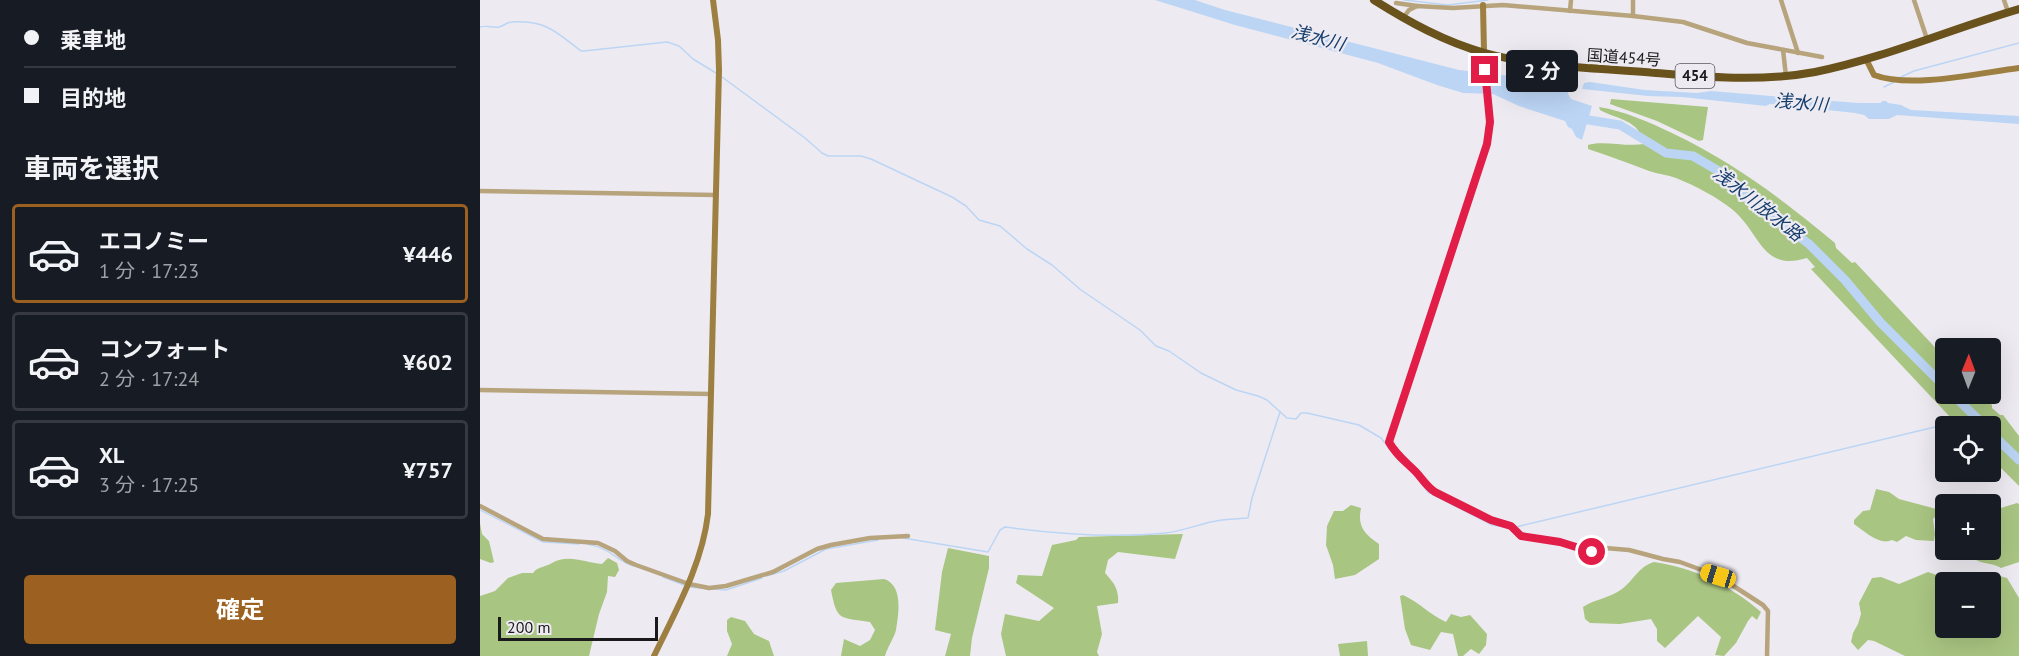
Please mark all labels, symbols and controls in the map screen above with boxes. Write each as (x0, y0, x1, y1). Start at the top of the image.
water label: 浅水川 (1289, 19, 1349, 56)
text: 乗車地 (60, 26, 126, 54)
street label: 国道454号 (1586, 44, 1662, 70)
callout: 2 分 (1506, 49, 1578, 91)
route end (1471, 56, 1498, 83)
text: 2 分 (1524, 58, 1560, 84)
road number: 454 (1676, 64, 1714, 88)
text: 目的地 (60, 84, 126, 112)
water label: 浅水川 (1773, 89, 1831, 116)
text: 車両を選択 (24, 151, 159, 185)
water label: 浅水川放水路 (1709, 161, 1810, 247)
icon: car (27, 227, 81, 281)
text: エコノミー (99, 227, 209, 255)
text: ¥446 (403, 240, 453, 268)
text: 1 分 · 17:23 (99, 258, 199, 284)
icon: car (27, 335, 81, 389)
text: コンフォート (99, 335, 230, 363)
north arrow (1935, 338, 2001, 404)
map controls (1935, 338, 2001, 638)
text: ¥602 (403, 348, 453, 376)
text: 2 分 · 17:24 (99, 366, 199, 392)
button: locate (1935, 416, 2001, 482)
text: XL (99, 441, 124, 469)
icon: car (27, 443, 81, 497)
text: ¥757 (403, 456, 453, 484)
text: 3 分 · 17:25 (99, 472, 199, 498)
button: + (1935, 494, 2001, 560)
route start (1578, 538, 1605, 565)
car (1698, 562, 1738, 590)
button: − (1935, 572, 2001, 638)
button: 確定 (24, 575, 456, 644)
scale bar (498, 614, 658, 642)
text: 200 m (507, 617, 550, 637)

